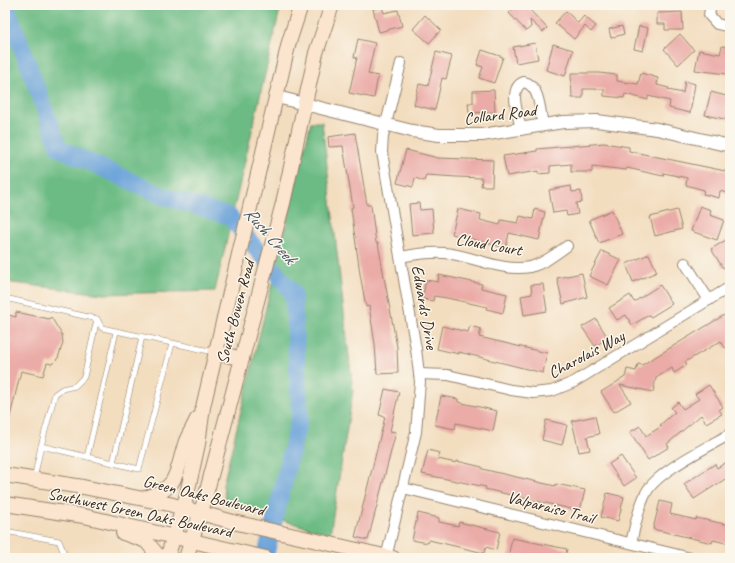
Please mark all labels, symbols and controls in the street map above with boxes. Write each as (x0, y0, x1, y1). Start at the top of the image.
street label: Collard Road (463, 99, 541, 129)
water label: Rush Creek (239, 202, 303, 270)
street label: Cloud Court (454, 228, 526, 261)
street label: South Bowen Road (212, 255, 260, 366)
street label: Edwards Drive (407, 263, 442, 352)
street label: Charolais Way (545, 325, 629, 383)
street label: Green Oaks Boulevard (141, 470, 270, 521)
street label: Southwest Green Oaks Boulevard (46, 483, 236, 543)
street label: Valparaiso Trail (505, 486, 600, 529)

